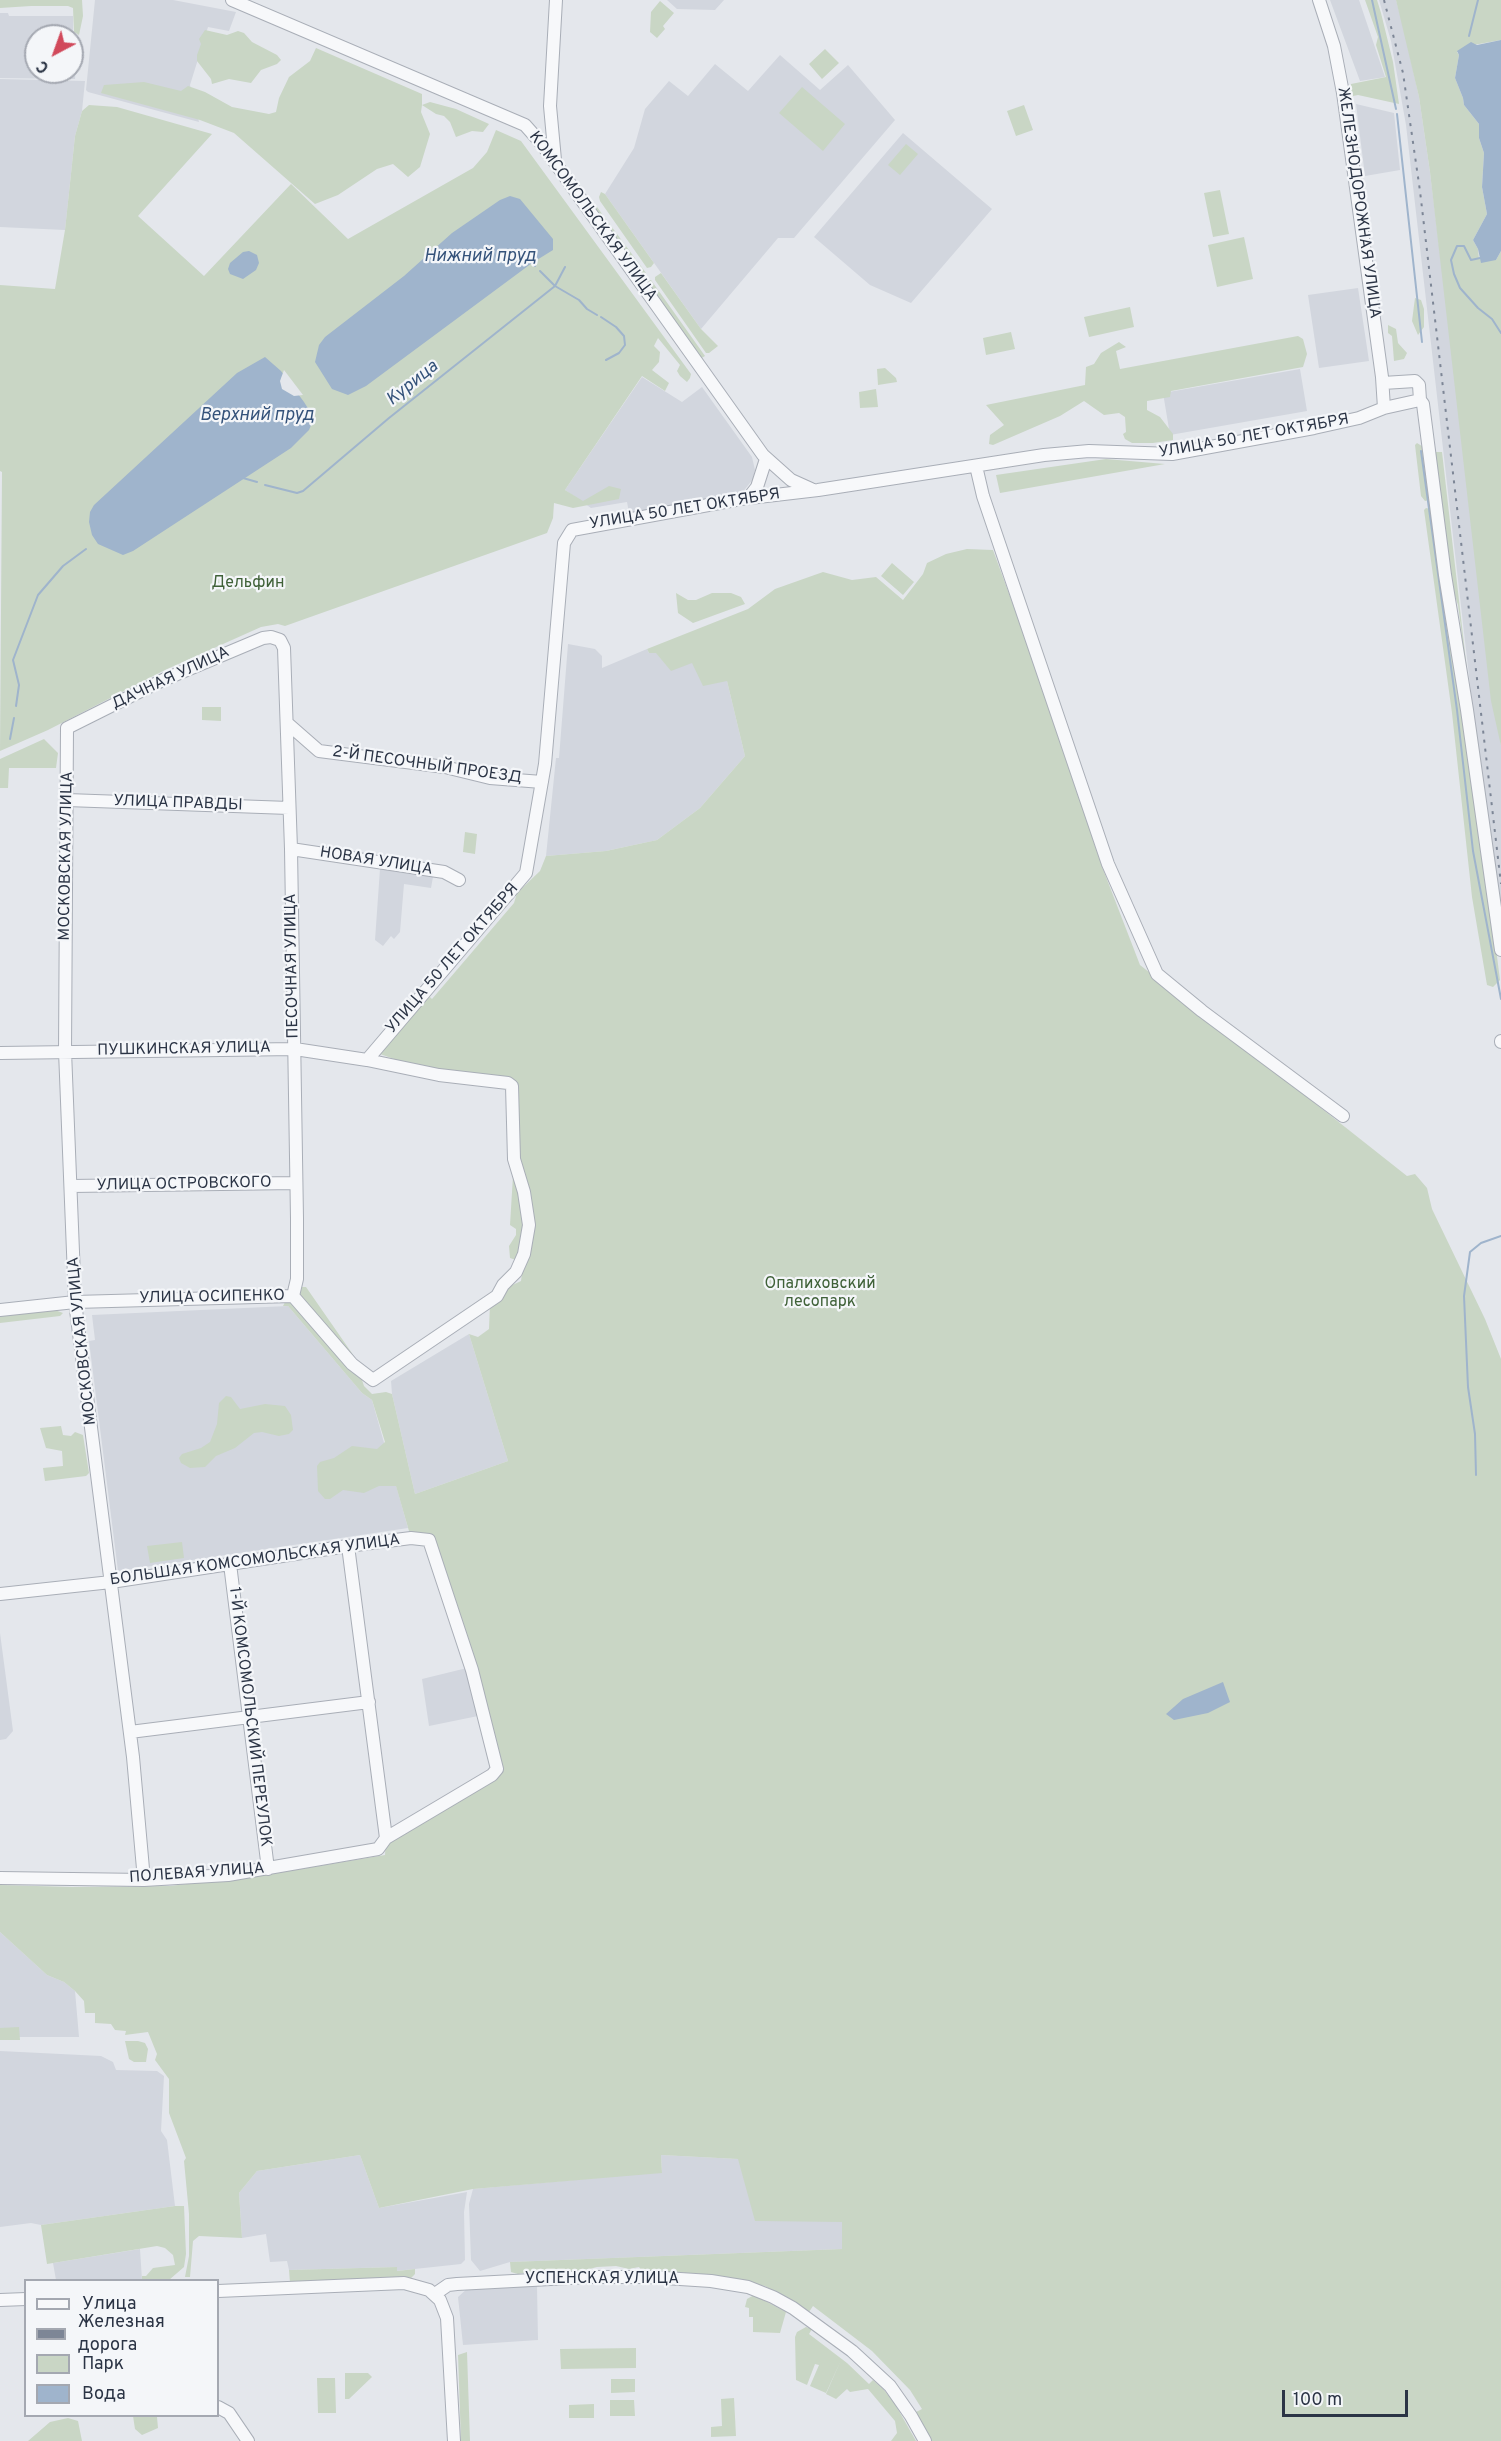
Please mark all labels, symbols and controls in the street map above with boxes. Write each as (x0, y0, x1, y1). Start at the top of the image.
north arrow (24, 24, 84, 84)
text: С (33, 55, 54, 77)
street label: ЖЕЛЕЗНОДОРОЖНАЯ УЛИЦА (1332, 86, 1384, 320)
street label: КОМСОМОЛЬСКАЯ УЛИЦА (524, 128, 660, 306)
water label: Нижний пруд (424, 246, 536, 268)
water label: Курица (383, 357, 443, 411)
water label: Верхний пруд (200, 405, 314, 427)
street label: УЛИЦА 50 ЛЕТ ОКТЯБРЯ (1157, 411, 1351, 463)
street label: УЛИЦА 50 ЛЕТ ОКТЯБРЯ (588, 485, 782, 535)
park label: Дельфин (211, 574, 285, 594)
street label: ДАЧНАЯ УЛИЦА (109, 643, 233, 715)
street label: 2-Й ПЕСОЧНЫЙ ПРОЕЗД (331, 743, 523, 789)
street label: МОСКОВСКАЯ УЛИЦА (56, 771, 78, 941)
street label: УЛИЦА ПРАВДЫ (113, 792, 243, 816)
street label: НОВАЯ УЛИЦА (318, 844, 434, 880)
street label: УЛИЦА 50 ЛЕТ ОКТЯБРЯ (383, 880, 523, 1038)
street label: ПЕСОЧНАЯ УЛИЦА (282, 893, 304, 1039)
street label: ПУШКИНСКАЯ УЛИЦА (97, 1039, 271, 1061)
street label: УЛИЦА ОСТРОВСКОГО (96, 1174, 272, 1196)
street label: МОСКОВСКАЯ УЛИЦА (65, 1256, 101, 1426)
park label: Опалиховский лесопарк (764, 1275, 876, 1313)
street label: УЛИЦА ОСИПЕНКО (139, 1287, 285, 1309)
street label: БОЛЬШАЯ КОМСОМОЛЬСКАЯ УЛИЦА (109, 1531, 401, 1591)
street label: 1-Й КОМСОМОЛЬСКИЙ ПЕРЕУЛОК (224, 1586, 274, 1848)
street label: ПОЛЕВАЯ УЛИЦА (129, 1860, 265, 1888)
street label: УСПЕНСКАЯ УЛИЦА (525, 2270, 679, 2290)
legend (24, 2279, 219, 2417)
text: Улица (82, 2293, 136, 2316)
text: Железная дорога (78, 2311, 165, 2357)
text: Парк (82, 2353, 124, 2376)
scale bar (1285, 2378, 1411, 2416)
text: Вода (82, 2383, 126, 2406)
text: 100 m (1293, 2389, 1342, 2412)

